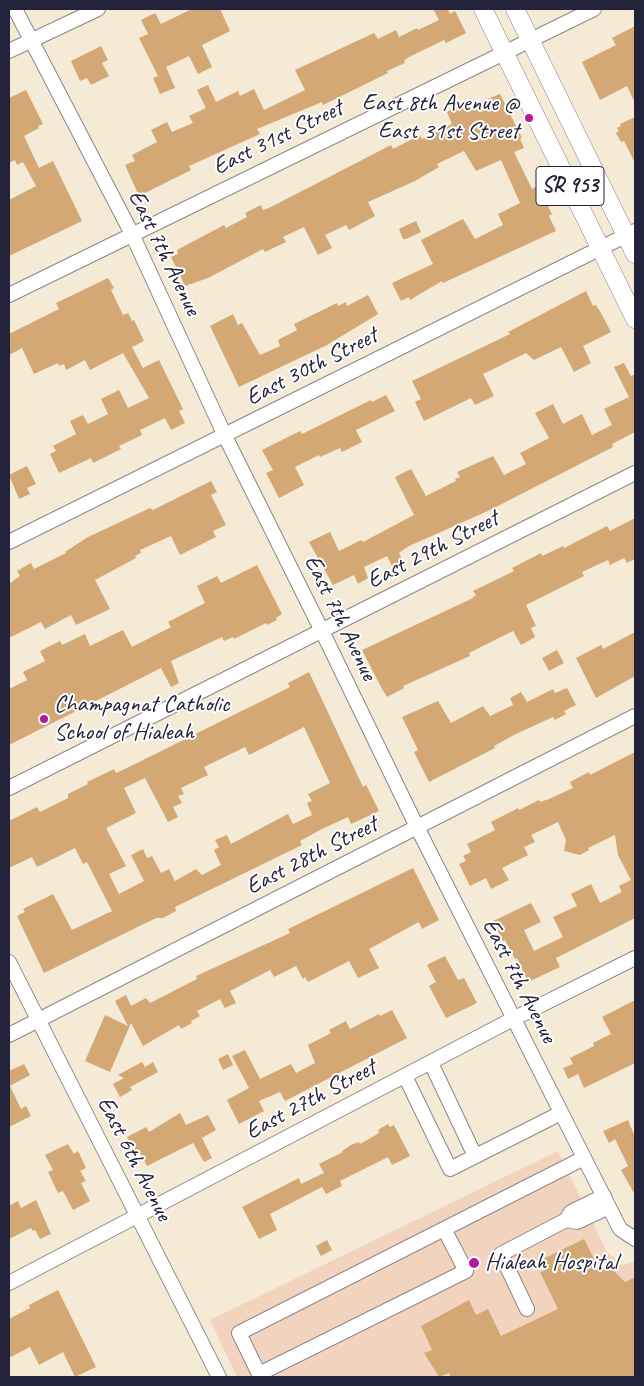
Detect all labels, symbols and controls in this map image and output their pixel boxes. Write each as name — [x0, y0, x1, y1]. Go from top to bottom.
place label: East 8th Avenue @ East 31st Street — [362, 90, 519, 146]
street label: East 31st Street — [208, 94, 348, 182]
marker: East 8th Avenue @ East 31st Street — [523, 112, 535, 124]
road number: SR 953 — [536, 167, 604, 206]
street label: East 7th Avenue — [121, 186, 207, 320]
street label: East 30th Street — [241, 322, 383, 412]
street label: East 29th Street — [362, 505, 504, 595]
street label: East 7th Avenue — [297, 551, 383, 685]
place label: Champagnat Catholic School of Hialeah — [54, 691, 229, 747]
marker: Champagnat Catholic School of Hialeah — [38, 713, 50, 725]
street label: East 28th Street — [241, 811, 383, 901]
street label: East 7th Avenue — [475, 914, 563, 1048]
street label: East 27th Street — [241, 1054, 381, 1146]
street label: East 6th Avenue — [90, 1092, 178, 1226]
place label: Hialeah Hospital — [485, 1249, 617, 1277]
marker: Hialeah Hospital — [467, 1256, 481, 1270]

